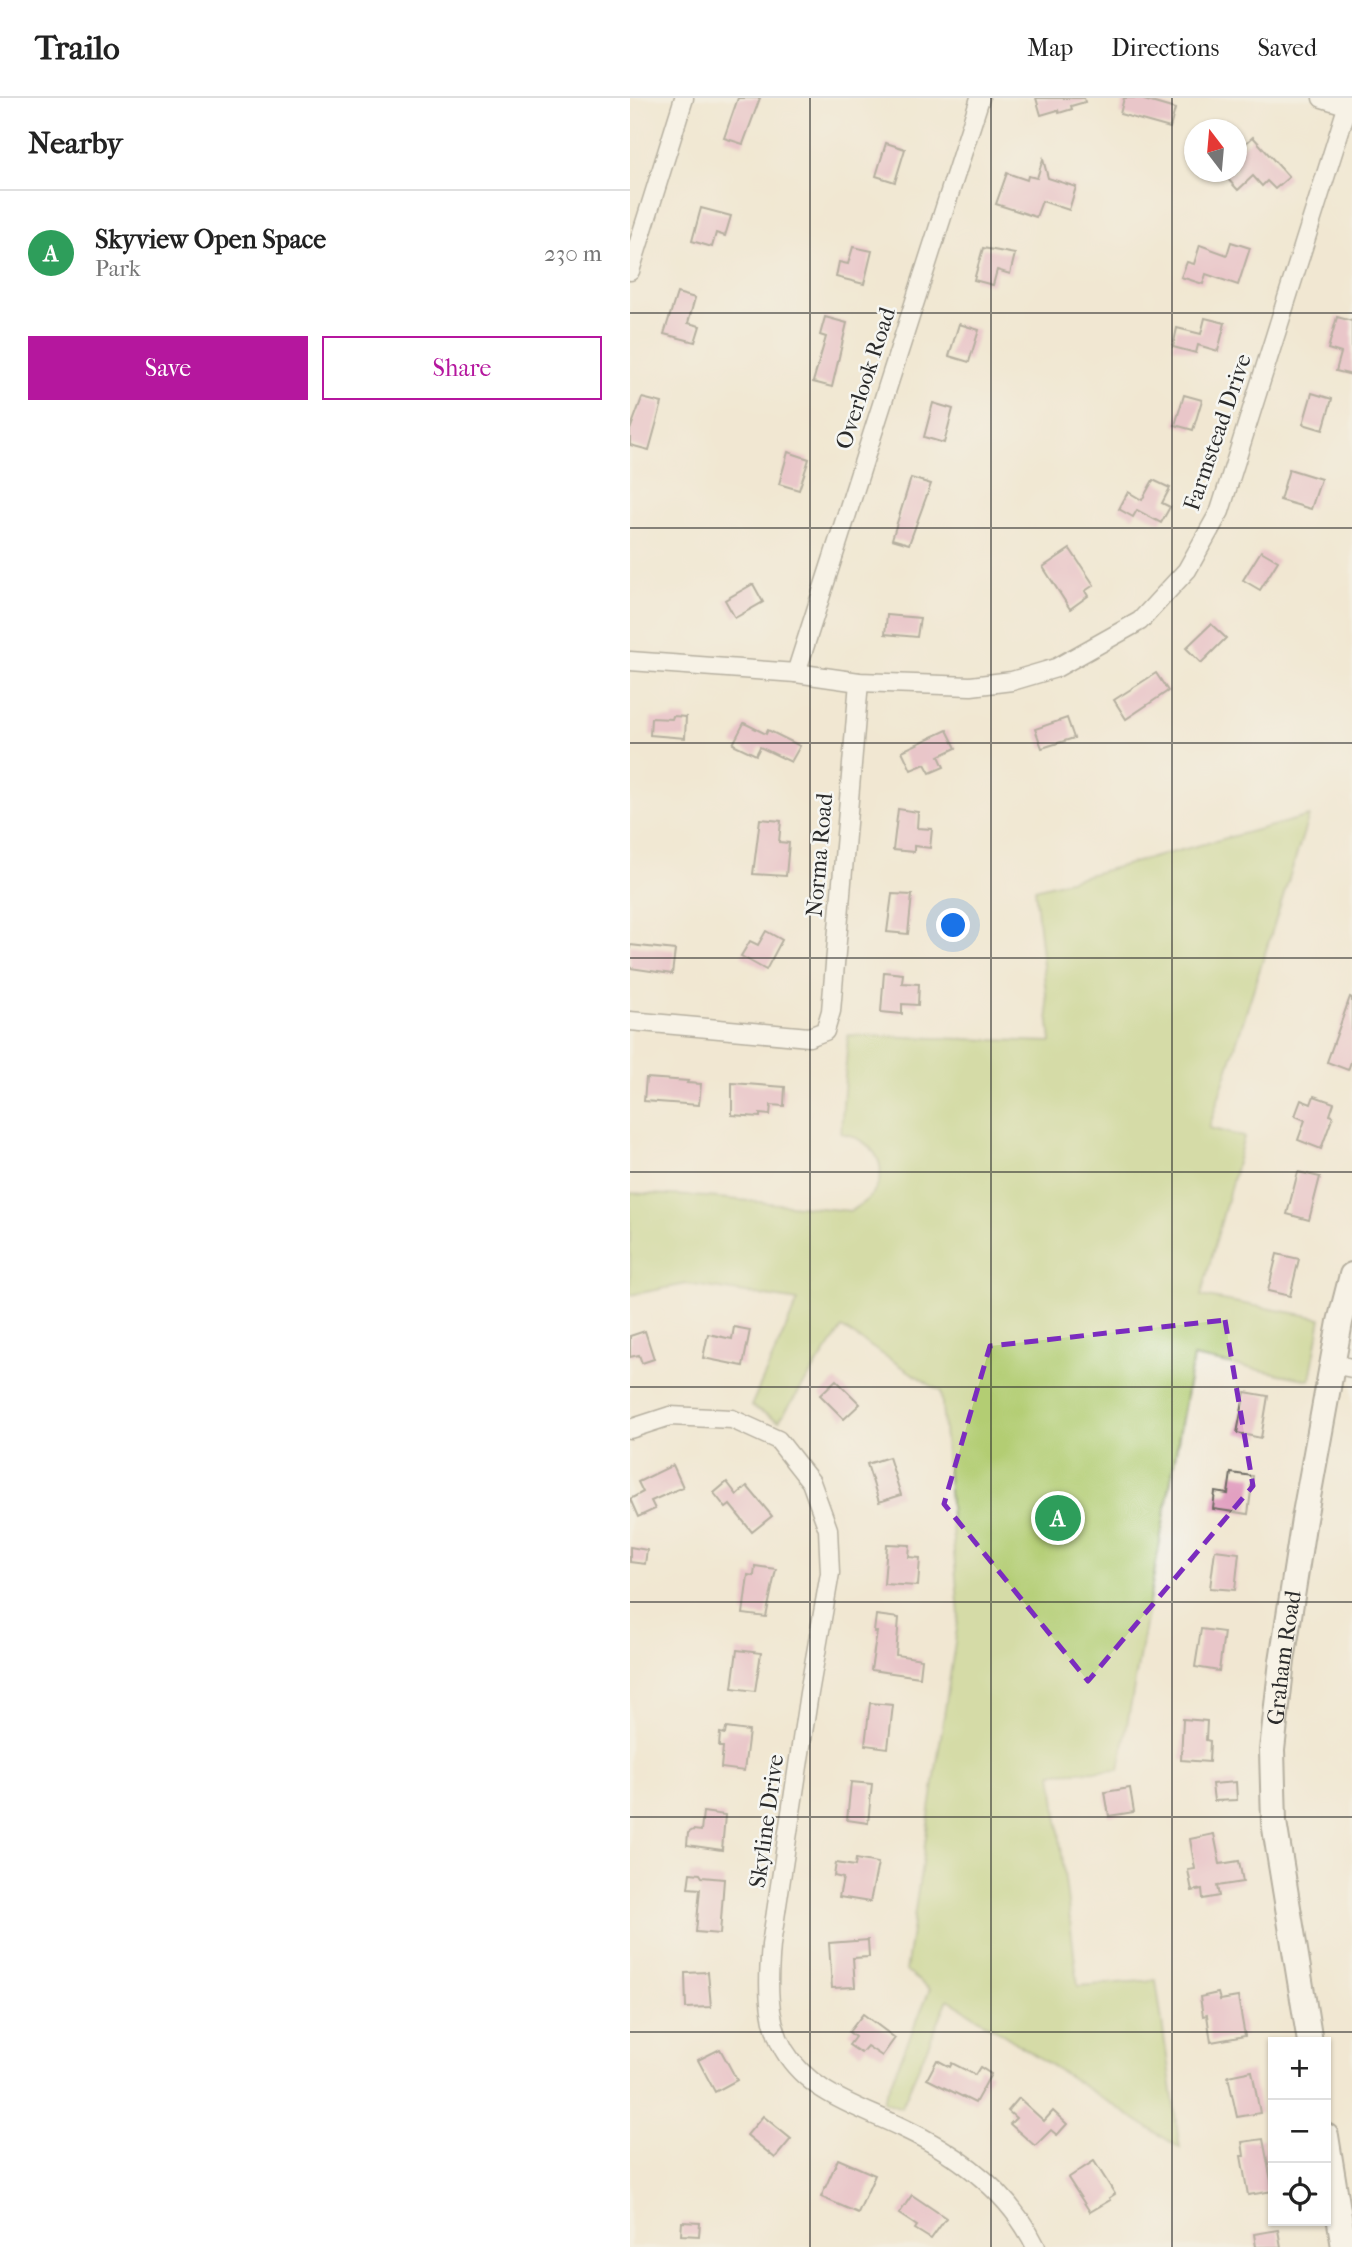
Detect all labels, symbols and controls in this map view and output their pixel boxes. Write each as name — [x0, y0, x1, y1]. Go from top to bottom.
text: Trailo — [35, 29, 120, 68]
text: Map — [1027, 34, 1073, 62]
text: Directions — [1111, 34, 1219, 62]
text: Saved — [1257, 34, 1317, 62]
north arrow — [1184, 119, 1247, 182]
text: Nearby — [28, 126, 123, 161]
text: Skyview Open Space — [95, 224, 326, 255]
text: A — [44, 240, 58, 267]
text: 230 m — [544, 240, 602, 267]
text: Park — [95, 255, 141, 282]
street label: Overlook Road — [830, 303, 901, 453]
button: Save — [28, 336, 308, 400]
button: Share — [322, 336, 602, 400]
street label: Farmstead Drive — [1178, 350, 1257, 514]
street label: Norma Road — [801, 792, 838, 918]
your location — [936, 908, 970, 942]
pin: A — [1035, 1492, 1081, 1544]
street label: Graham Road — [1262, 1588, 1307, 1726]
street label: Skyline Drive — [744, 1752, 789, 1890]
map controls — [1268, 2037, 1331, 2226]
button: + — [1268, 2037, 1331, 2100]
button: − — [1268, 2100, 1331, 2163]
button: locate — [1268, 2163, 1331, 2226]

